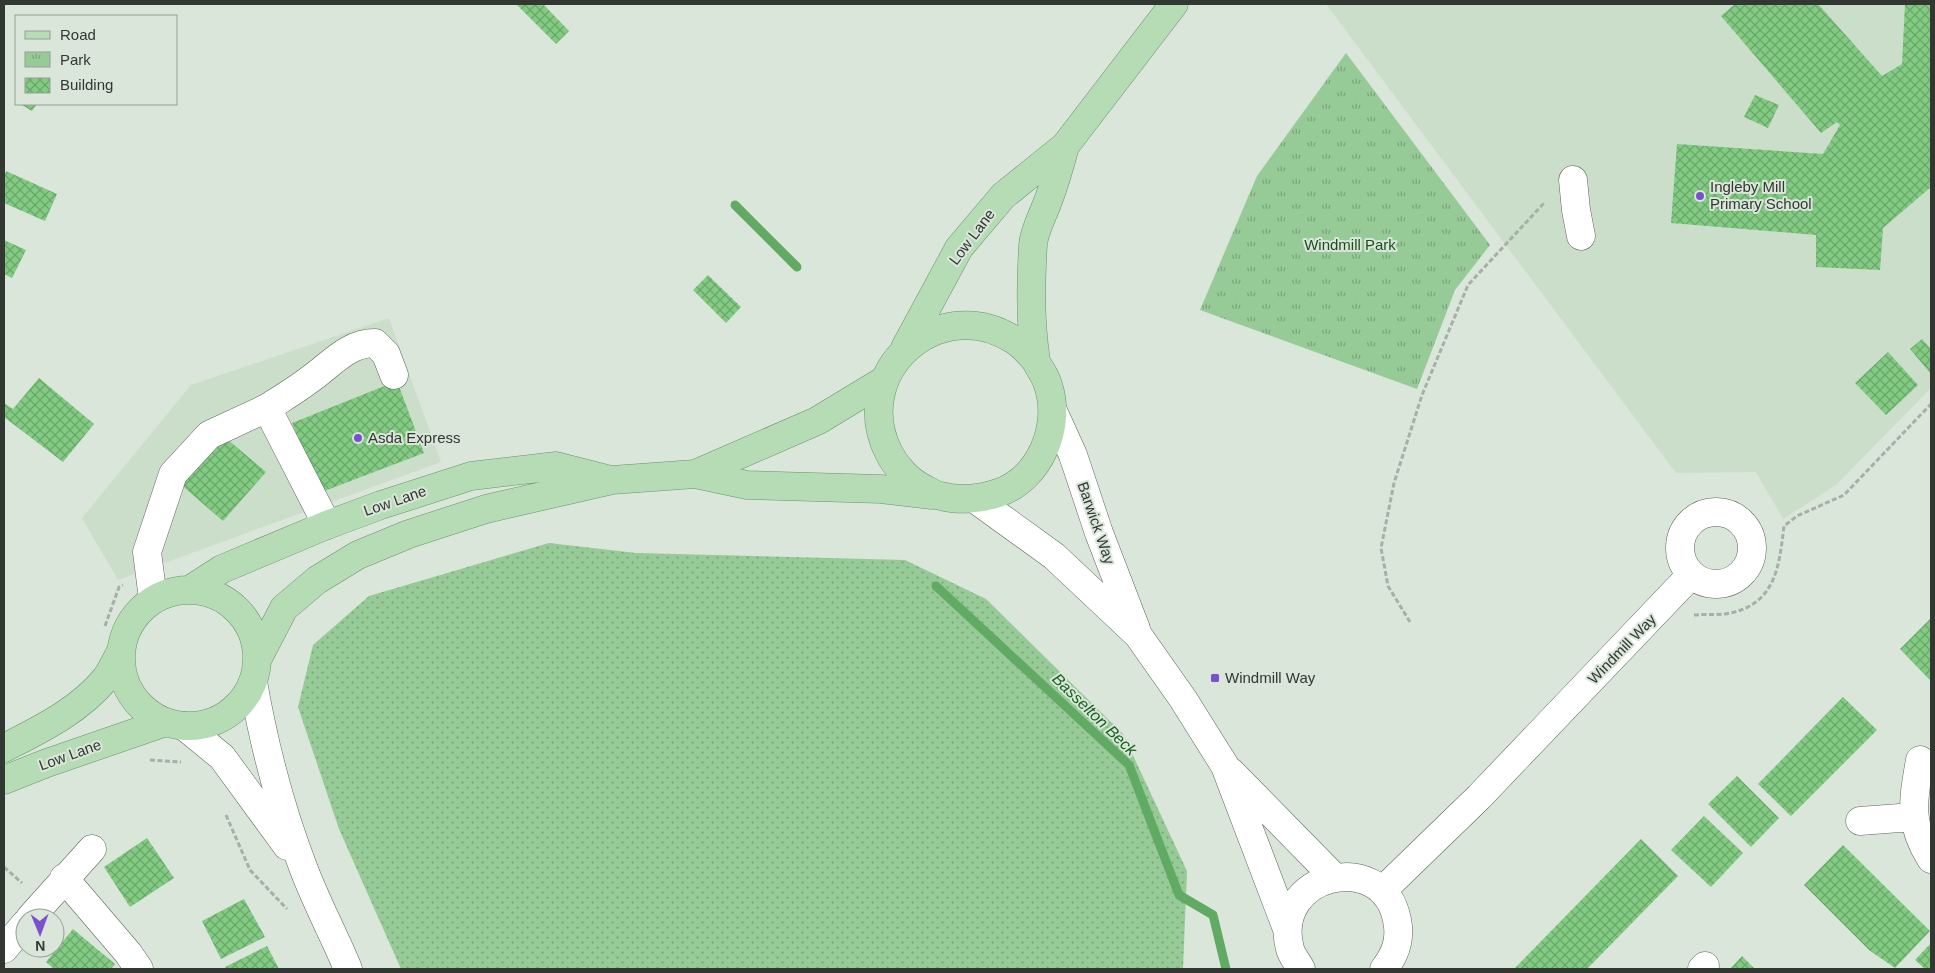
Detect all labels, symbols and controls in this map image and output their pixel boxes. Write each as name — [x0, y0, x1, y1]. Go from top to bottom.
legend — [15, 15, 178, 105]
text: Road — [60, 26, 96, 43]
text: Park — [60, 51, 91, 68]
text: Building — [60, 76, 113, 93]
place label: Ingleby Mill Primary School — [1710, 178, 1812, 212]
marker: Ingleby Mill Primary School — [1694, 190, 1706, 202]
street label: Low Lane — [945, 206, 998, 268]
park label: Windmill Park — [1304, 236, 1396, 253]
place label: Asda Express — [368, 429, 461, 446]
marker: Asda Express — [352, 432, 364, 444]
street label: Barwick Way — [1074, 479, 1119, 567]
street label: Low Lane — [361, 482, 428, 519]
street label: Windmill Way — [1584, 610, 1659, 687]
place label: Windmill Way — [1225, 669, 1316, 686]
water label: Basselton Beck — [1049, 670, 1141, 759]
marker: Windmill Way — [1209, 672, 1221, 684]
street label: Low Lane — [36, 735, 103, 774]
north arrow — [15, 908, 65, 958]
text: N — [35, 938, 45, 954]

